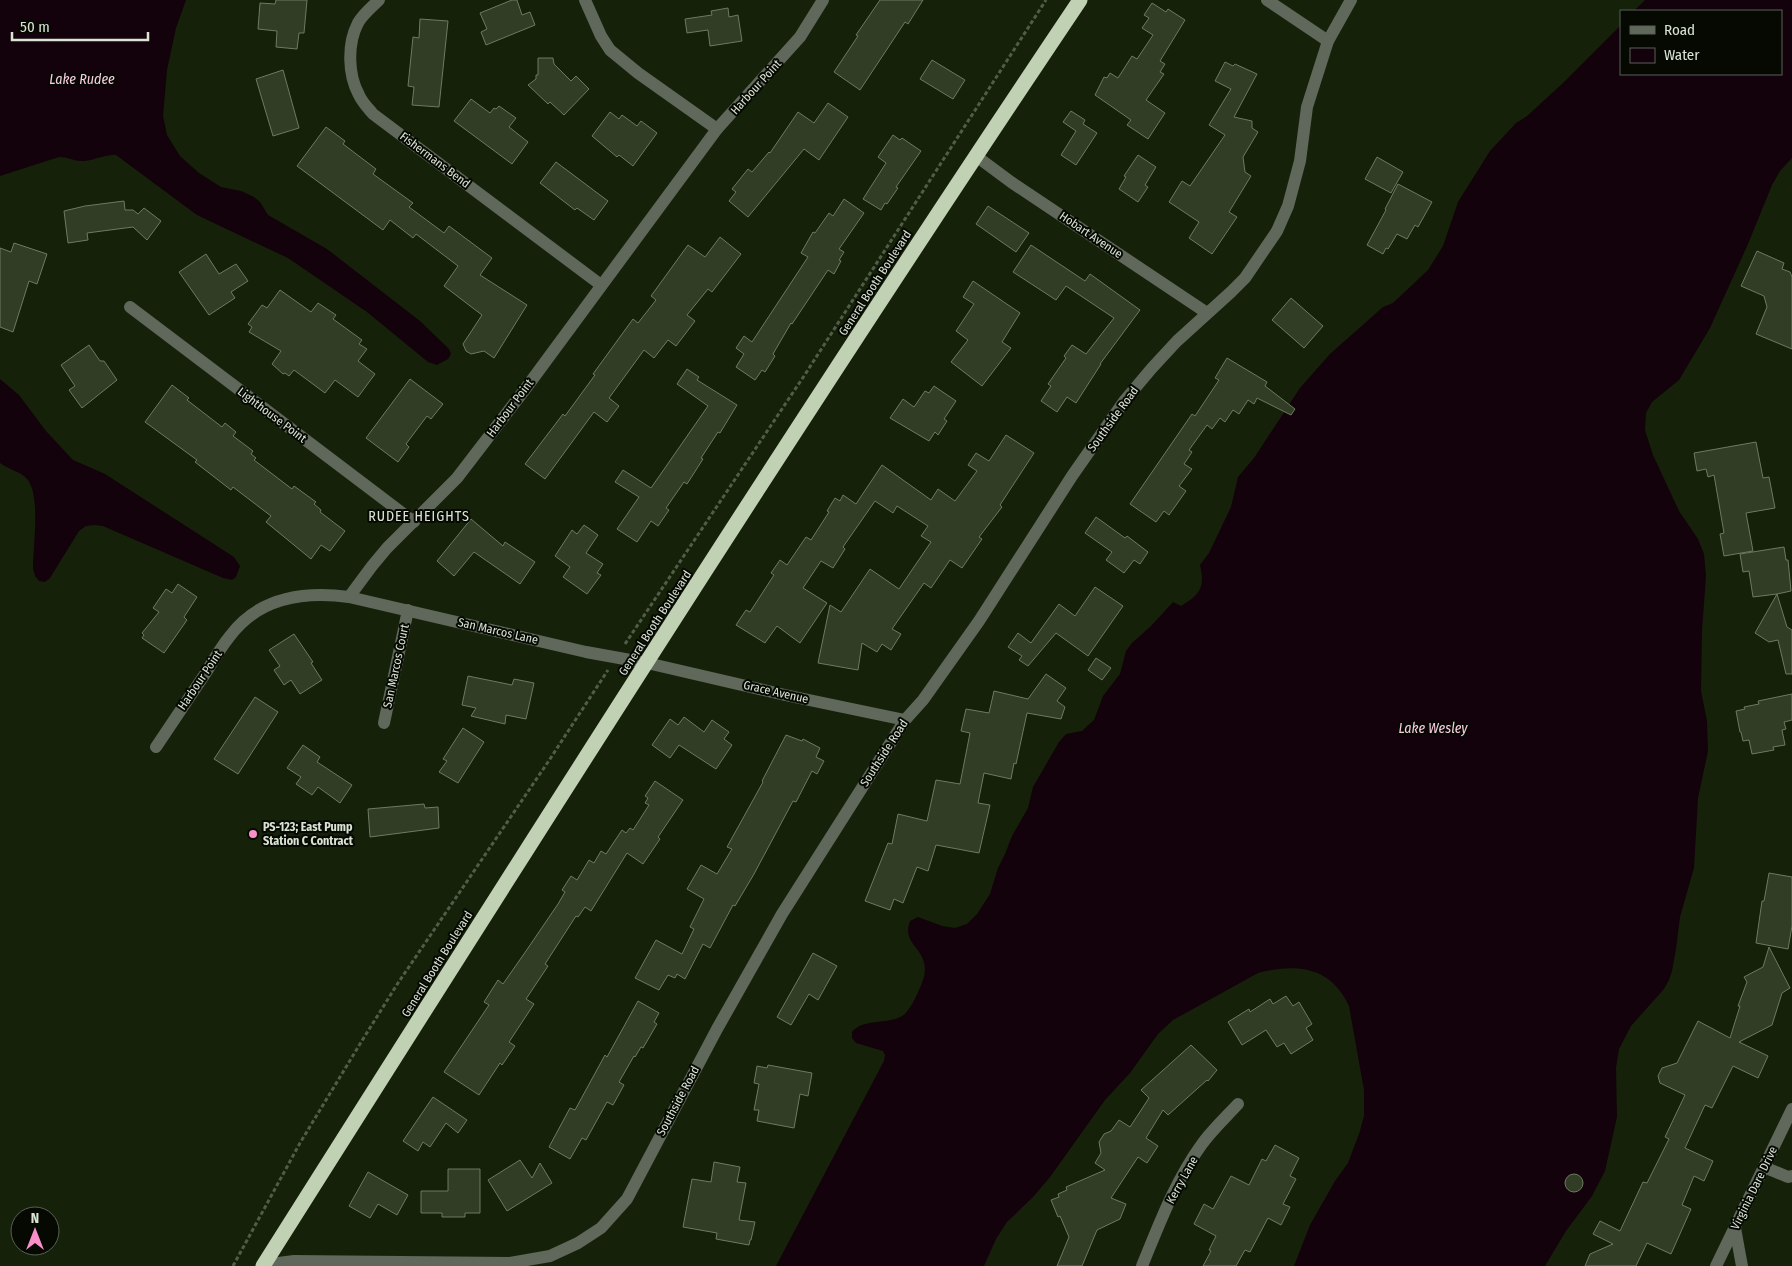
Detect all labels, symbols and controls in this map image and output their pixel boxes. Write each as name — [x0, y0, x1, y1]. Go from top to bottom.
scale bar — [12, 10, 149, 42]
legend — [1620, 10, 1782, 75]
text: 50 m — [20, 18, 50, 36]
text: Road — [1664, 21, 1695, 39]
text: Water — [1664, 46, 1700, 64]
street label: Harbour Point — [728, 57, 784, 117]
water label: Lake Rudee — [49, 71, 115, 88]
street label: Fishermans Bend — [397, 129, 473, 191]
street label: Hobart Avenue — [1057, 209, 1125, 261]
street label: General Booth Boulevard — [836, 228, 914, 338]
street label: Harbour Point — [484, 376, 536, 440]
street label: Southside Road — [1085, 384, 1141, 454]
street label: Lighthouse Point — [235, 385, 309, 445]
district label: RUDEE HEIGHTS — [368, 508, 470, 525]
street label: General Booth Boulevard — [616, 568, 694, 678]
street label: San Marcos Lane — [457, 615, 539, 647]
street label: San Marcos Court — [380, 623, 412, 709]
street label: Harbour Point — [175, 647, 225, 712]
street label: Grace Avenue — [742, 678, 810, 706]
street label: Southside Road — [857, 717, 911, 789]
water label: Lake Wesley — [1398, 720, 1468, 737]
place label: PS-123; East Pump Station C Contract — [263, 820, 354, 848]
marker: PS-123; East Pump Station C Contract — [247, 828, 259, 840]
street label: General Booth Boulevard — [399, 908, 475, 1020]
street label: Southside Road — [654, 1064, 702, 1138]
street label: Virginia Dare Drive — [1728, 1144, 1780, 1232]
street label: Kerry Lane — [1163, 1154, 1201, 1206]
north arrow — [10, 1206, 60, 1256]
text: N — [31, 1210, 39, 1227]

